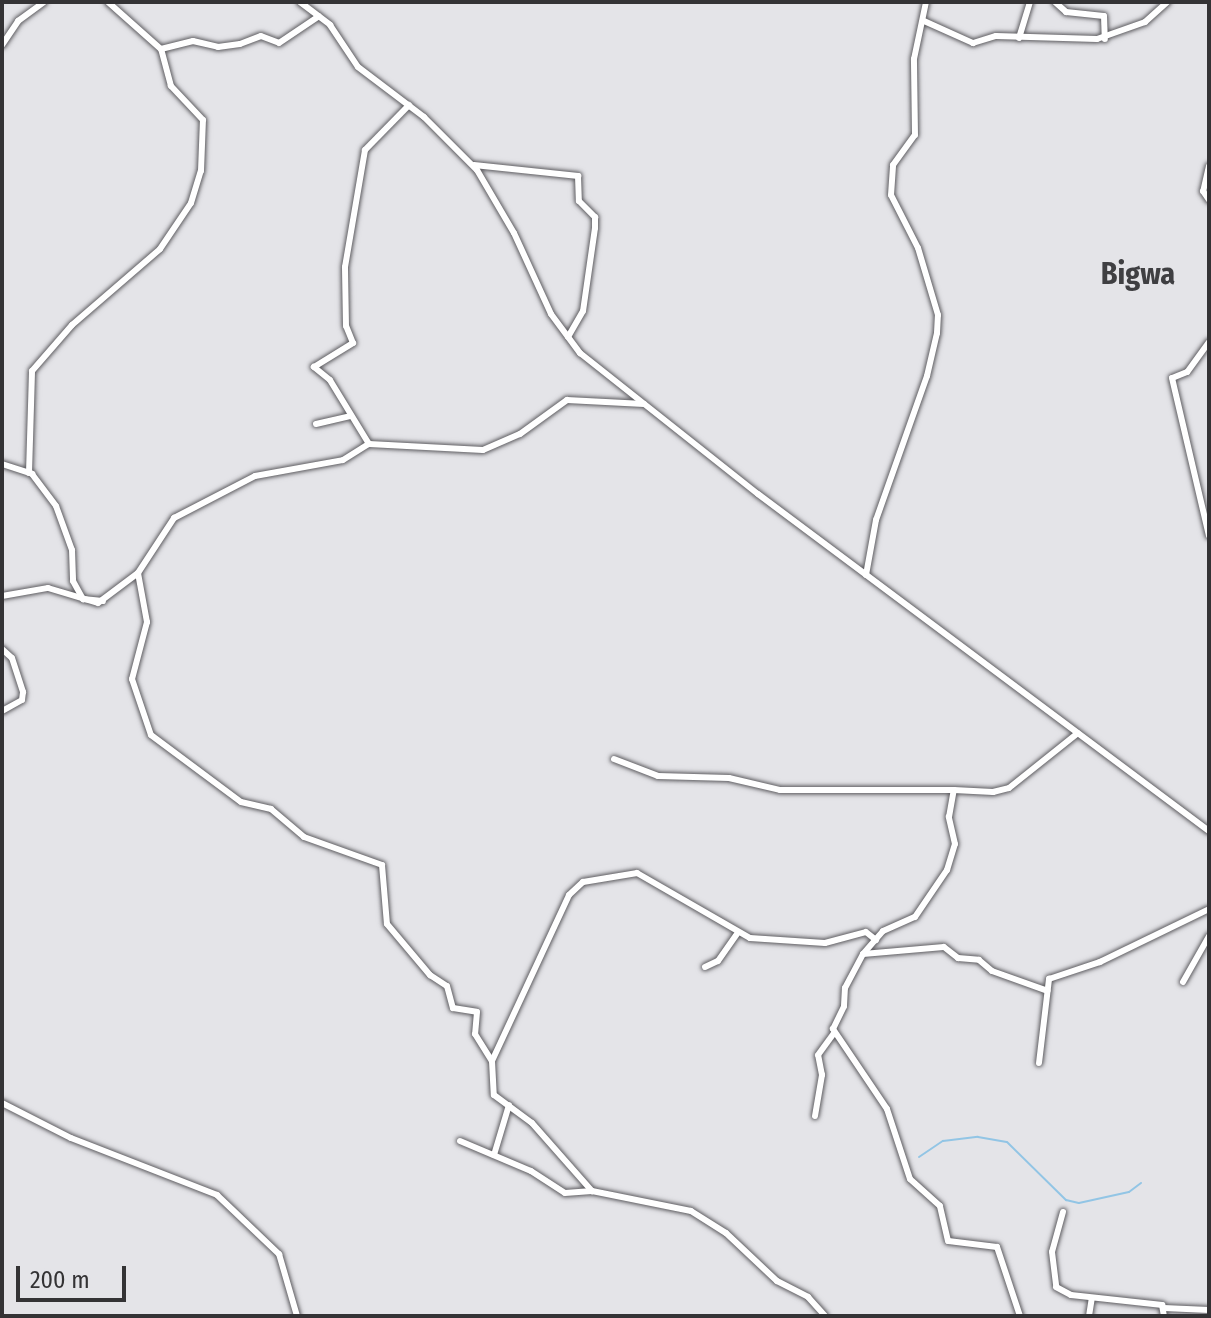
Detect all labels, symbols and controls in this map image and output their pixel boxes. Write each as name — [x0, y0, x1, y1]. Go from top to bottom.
district label: Bigwa — [1101, 256, 1175, 292]
scale bar — [20, 1250, 130, 1300]
text: 200 m — [30, 1266, 90, 1294]

